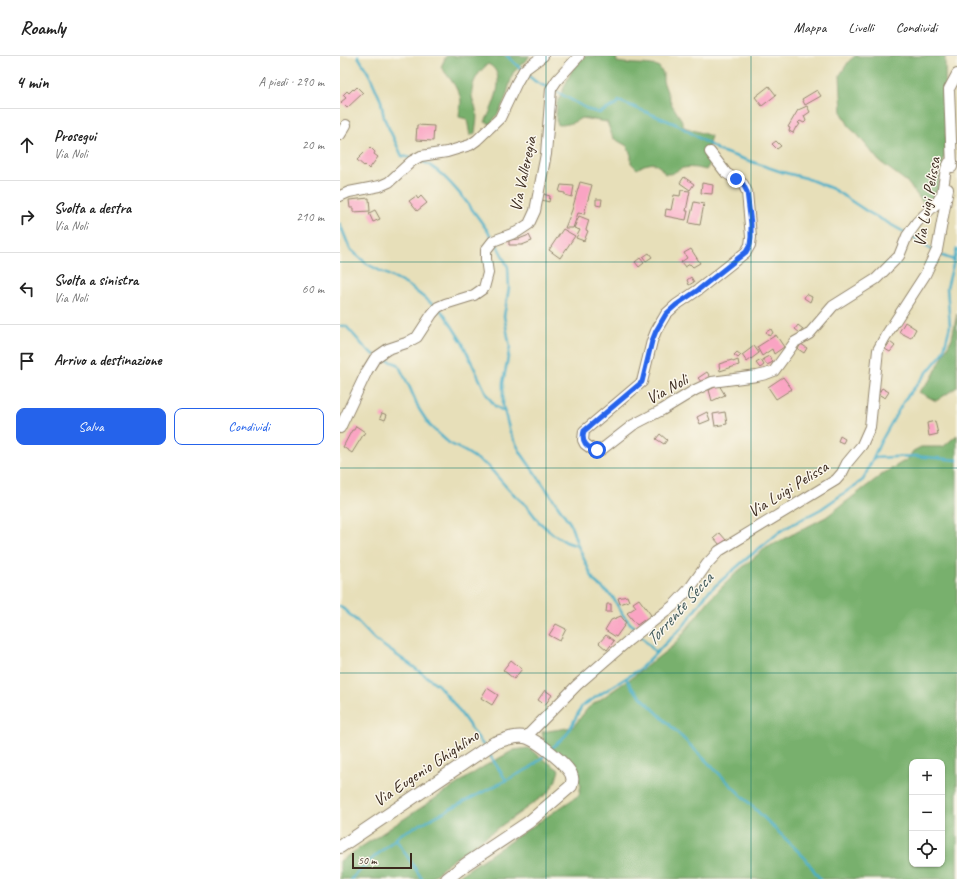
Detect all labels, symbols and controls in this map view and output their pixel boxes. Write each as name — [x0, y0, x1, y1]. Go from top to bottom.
text: Roamly — [20, 16, 66, 40]
text: Mappa — [794, 19, 826, 36]
text: Livelli — [848, 19, 874, 36]
text: Condividi — [896, 19, 937, 36]
text: 4 min — [16, 72, 49, 93]
text: A piedi · 290 m — [259, 74, 324, 90]
text: Prosegui — [54, 127, 96, 146]
street label: Via Valleregia — [505, 133, 542, 214]
icon: ahead — [16, 134, 38, 156]
text: 20 m — [302, 137, 324, 153]
text: Via Noli — [54, 146, 88, 162]
street label: Via Luigi Pelissa — [909, 154, 945, 248]
route end — [727, 170, 745, 188]
text: Svolta a destra — [54, 199, 131, 218]
icon: right — [16, 206, 38, 228]
text: 210 m — [296, 209, 324, 225]
text: Via Noli — [54, 218, 88, 234]
text: Svolta a sinistra — [54, 271, 138, 290]
icon: left — [16, 278, 38, 300]
text: 60 m — [302, 281, 324, 297]
text: Via Noli — [54, 290, 88, 306]
icon: arrive — [16, 350, 38, 372]
text: Arrivo a destinazione — [54, 351, 162, 370]
street label: Via Noli — [643, 368, 693, 409]
button: Salva — [16, 408, 166, 445]
button: Condividi — [174, 408, 324, 445]
route start — [588, 441, 606, 459]
street label: Via Luigi Pelissa — [744, 455, 833, 522]
water label: Torrente Secca — [641, 567, 719, 650]
street label: Via Eugenio Ghighlino — [369, 724, 484, 811]
map controls — [909, 759, 945, 867]
button: + — [909, 759, 945, 795]
button: − — [909, 795, 945, 831]
button: locate — [909, 831, 945, 867]
scale bar — [352, 851, 412, 870]
text: 50 m — [358, 853, 377, 867]

